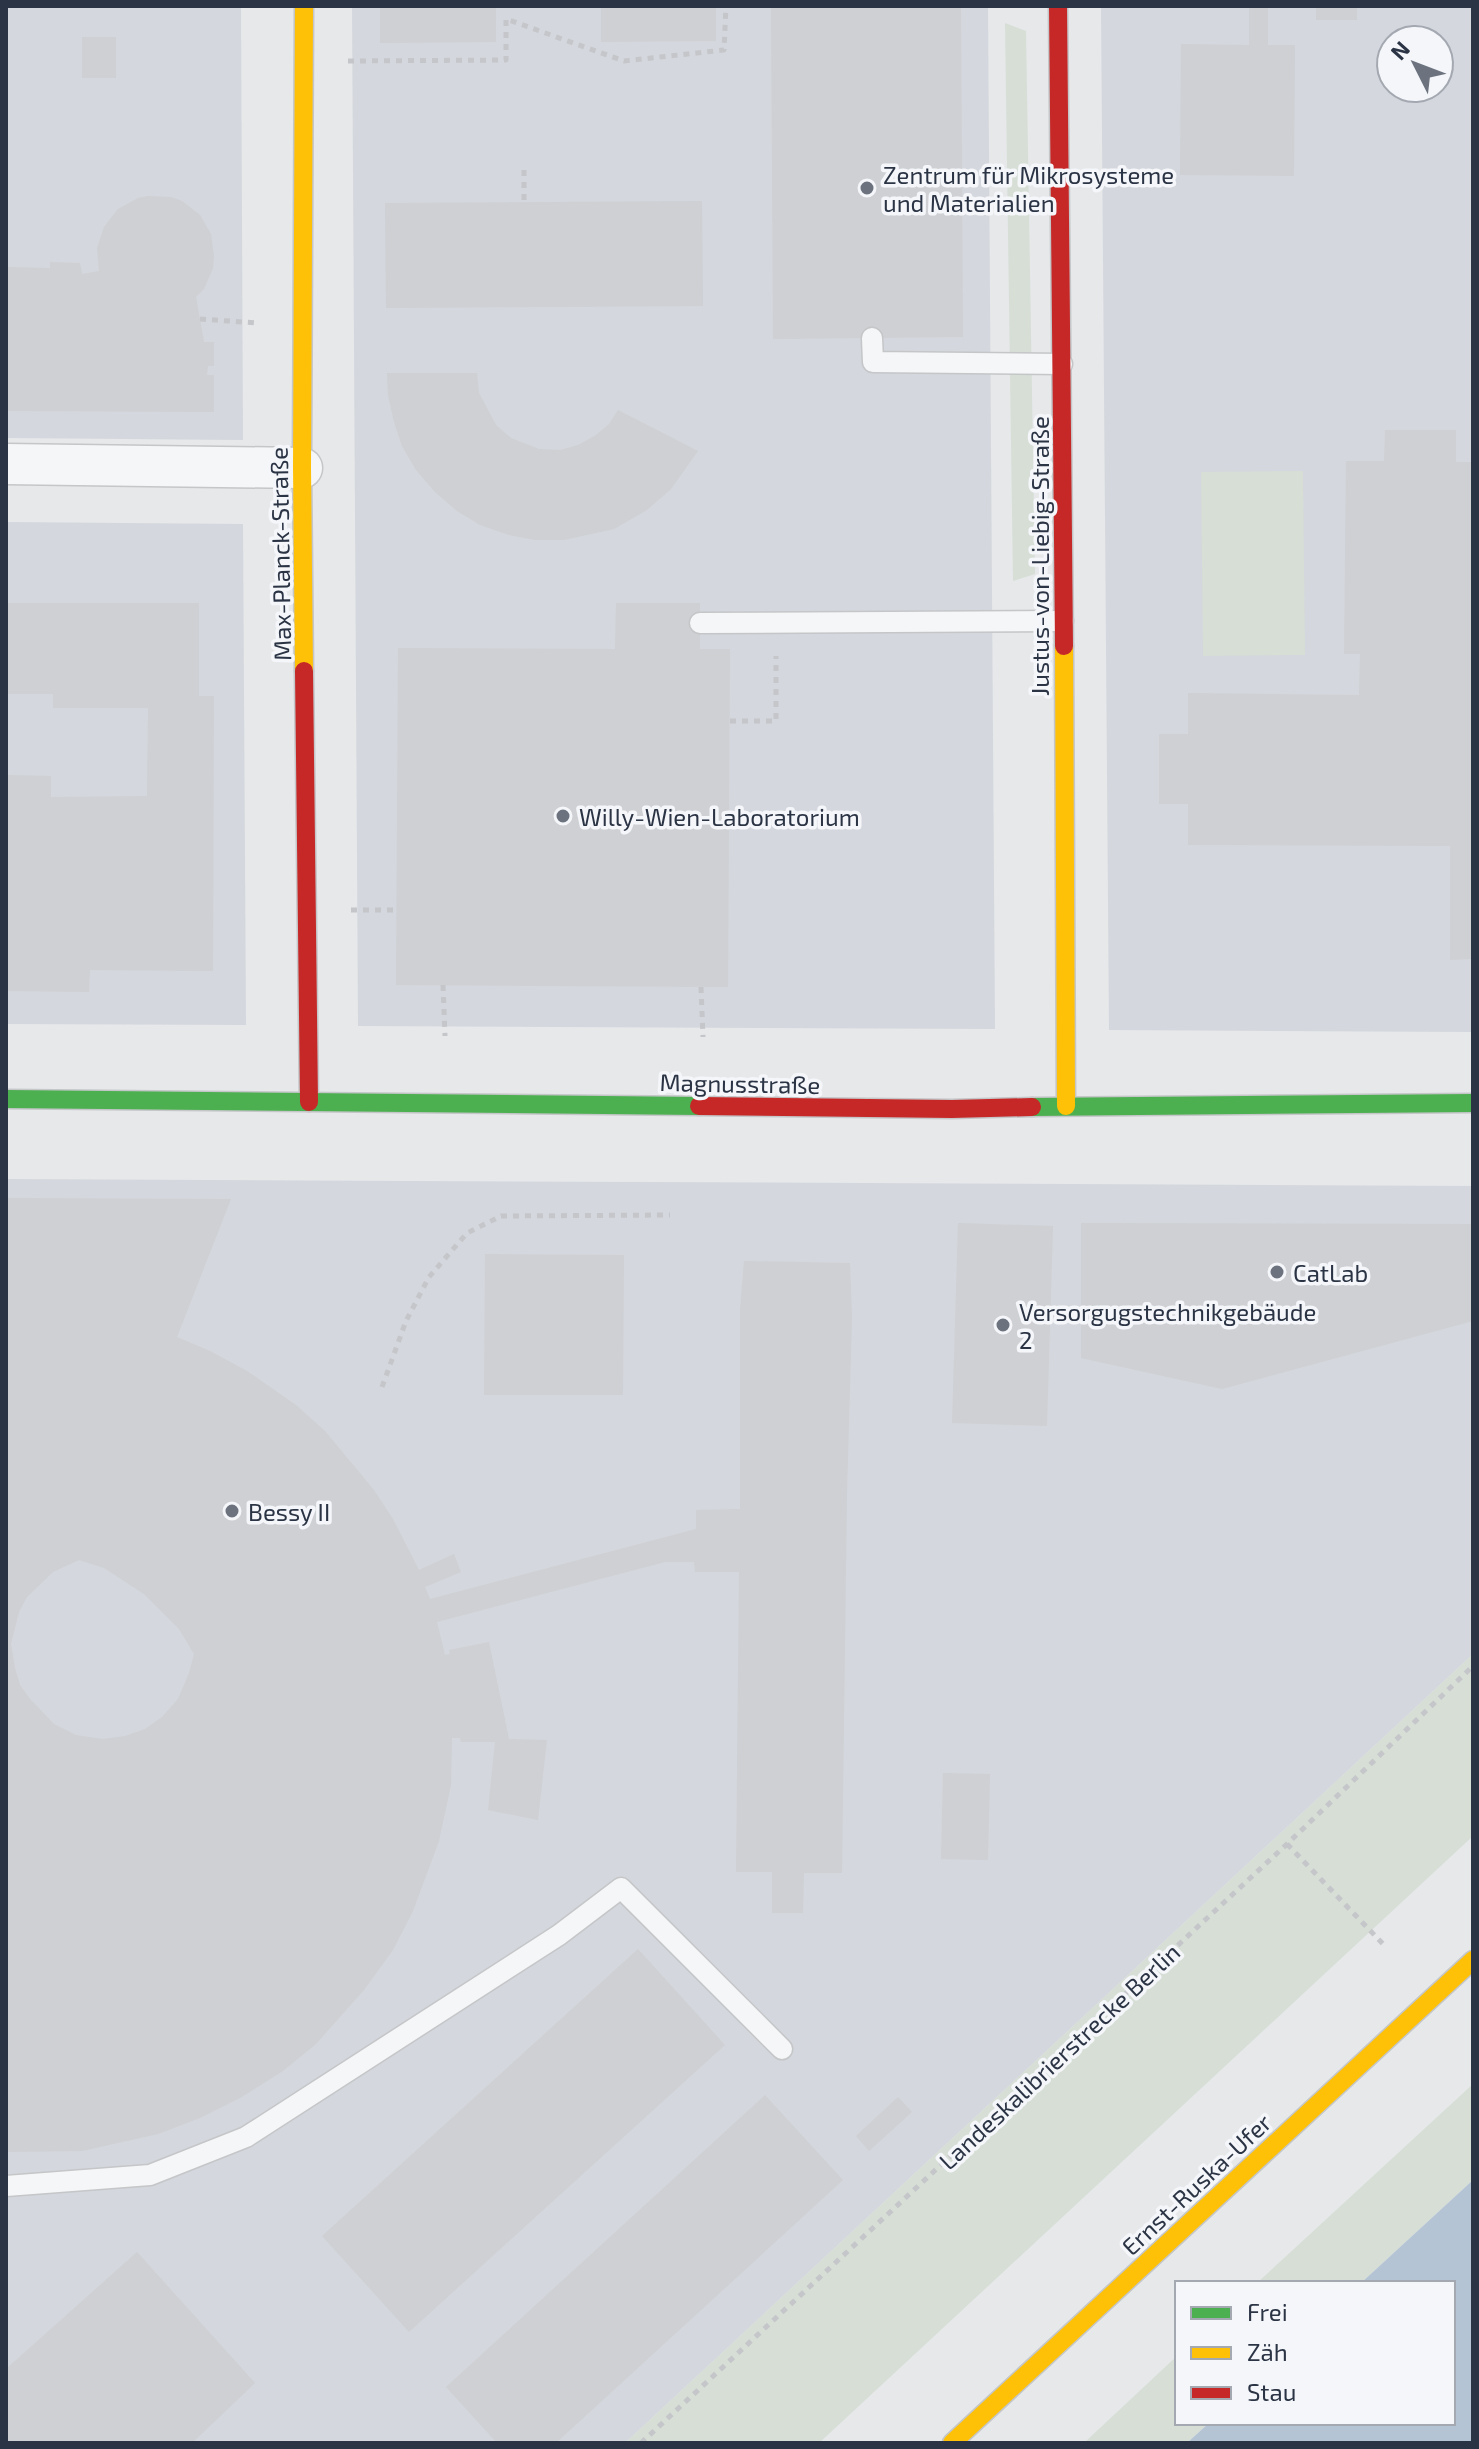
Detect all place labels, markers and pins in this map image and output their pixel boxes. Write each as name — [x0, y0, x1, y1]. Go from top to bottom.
place label: Zentrum für Mikrosysteme und Materialien — [883, 160, 1174, 217]
marker: Zentrum für Mikrosysteme und Materialien — [858, 179, 876, 197]
place label: Willy-Wien-Laboratorium — [579, 802, 860, 831]
marker: Willy-Wien-Laboratorium — [554, 807, 572, 825]
place label: CatLab — [1293, 1258, 1368, 1287]
marker: CatLab — [1268, 1263, 1286, 1281]
place label: Versorgugstechnikgebäude 2 — [1019, 1297, 1316, 1354]
marker: Versorgugstechnikgebäude 2 — [994, 1316, 1012, 1334]
place label: Bessy II — [248, 1497, 330, 1526]
marker: Bessy II — [223, 1502, 241, 1520]

